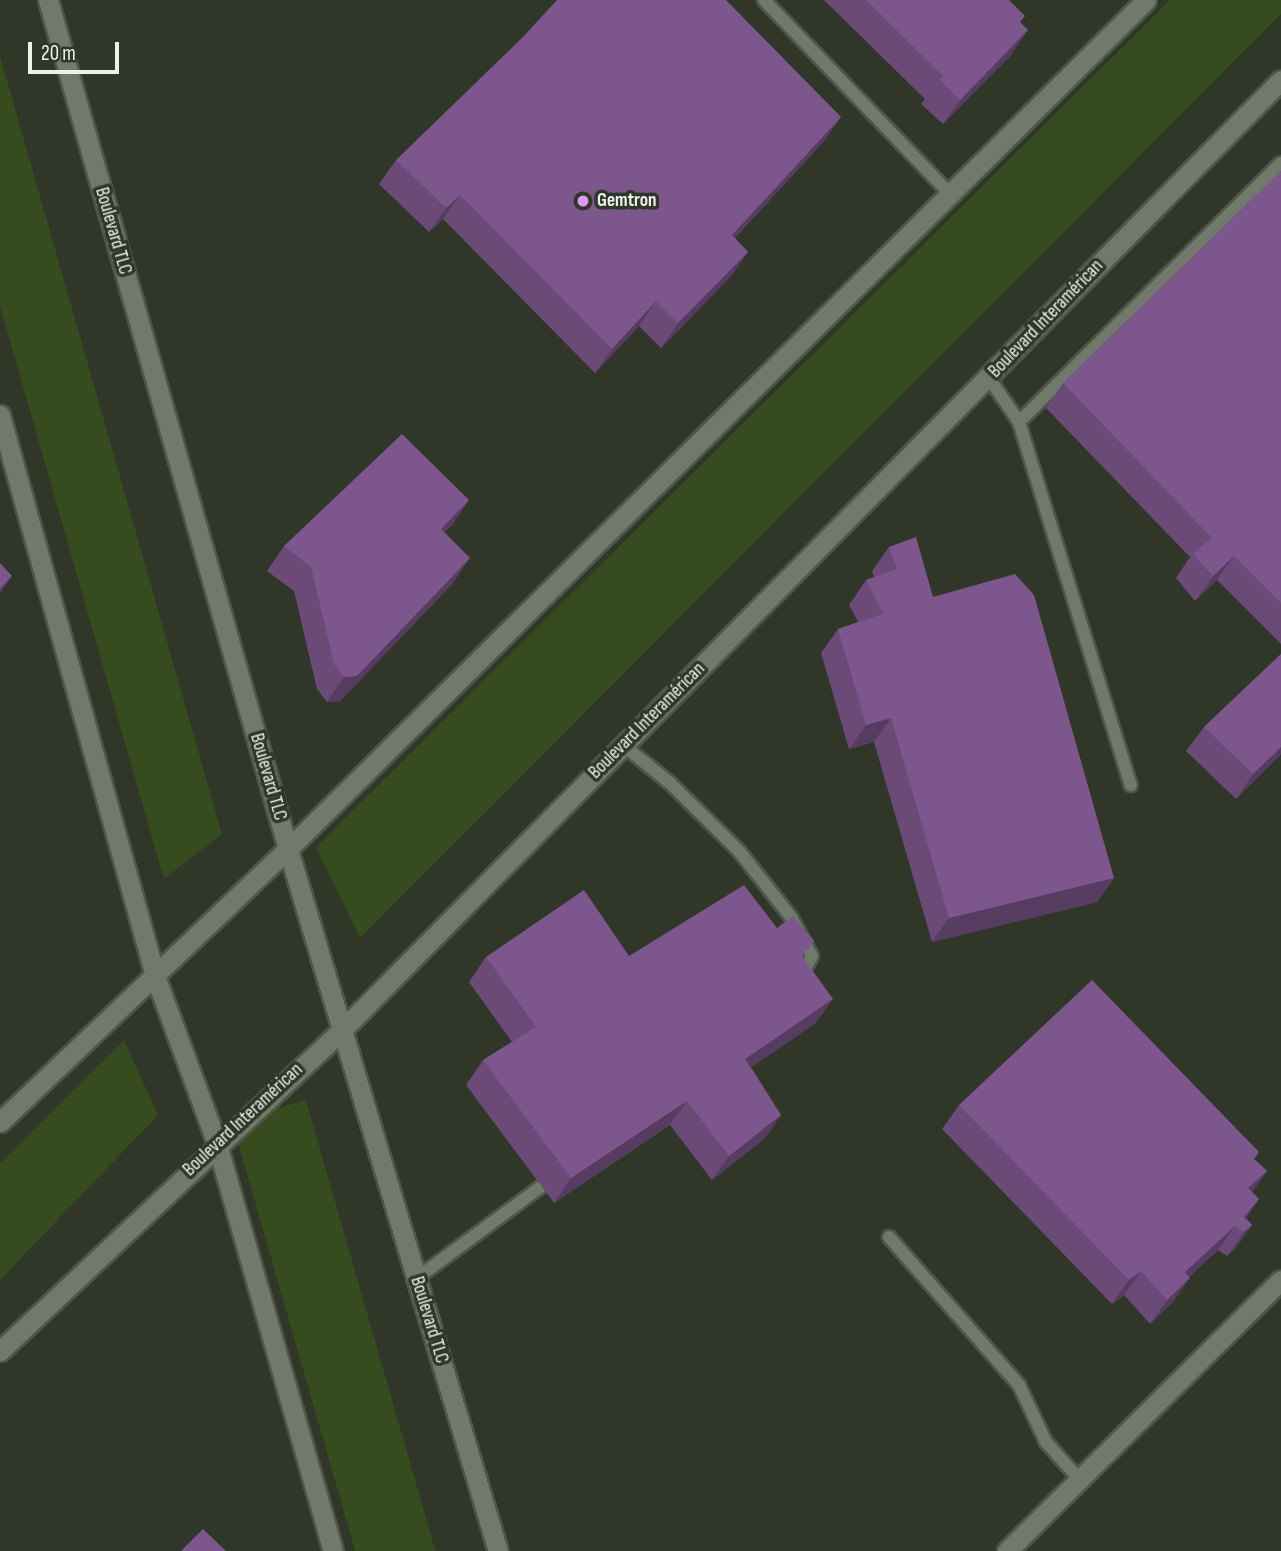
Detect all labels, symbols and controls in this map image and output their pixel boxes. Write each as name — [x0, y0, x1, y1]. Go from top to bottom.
scale bar — [32, 28, 122, 72]
text: 20 m — [41, 41, 76, 66]
street label: Boulevard TLC — [90, 185, 136, 277]
place label: Gemtron — [597, 190, 656, 212]
marker: Gemtron — [575, 193, 591, 209]
street label: Boulevard Interamérican — [984, 255, 1108, 383]
street label: Boulevard Interamérican — [584, 658, 710, 784]
street label: Boulevard TLC — [245, 731, 291, 823]
street label: Boulevard Interamérican — [178, 1059, 308, 1181]
street label: Boulevard TLC — [405, 1274, 453, 1366]

